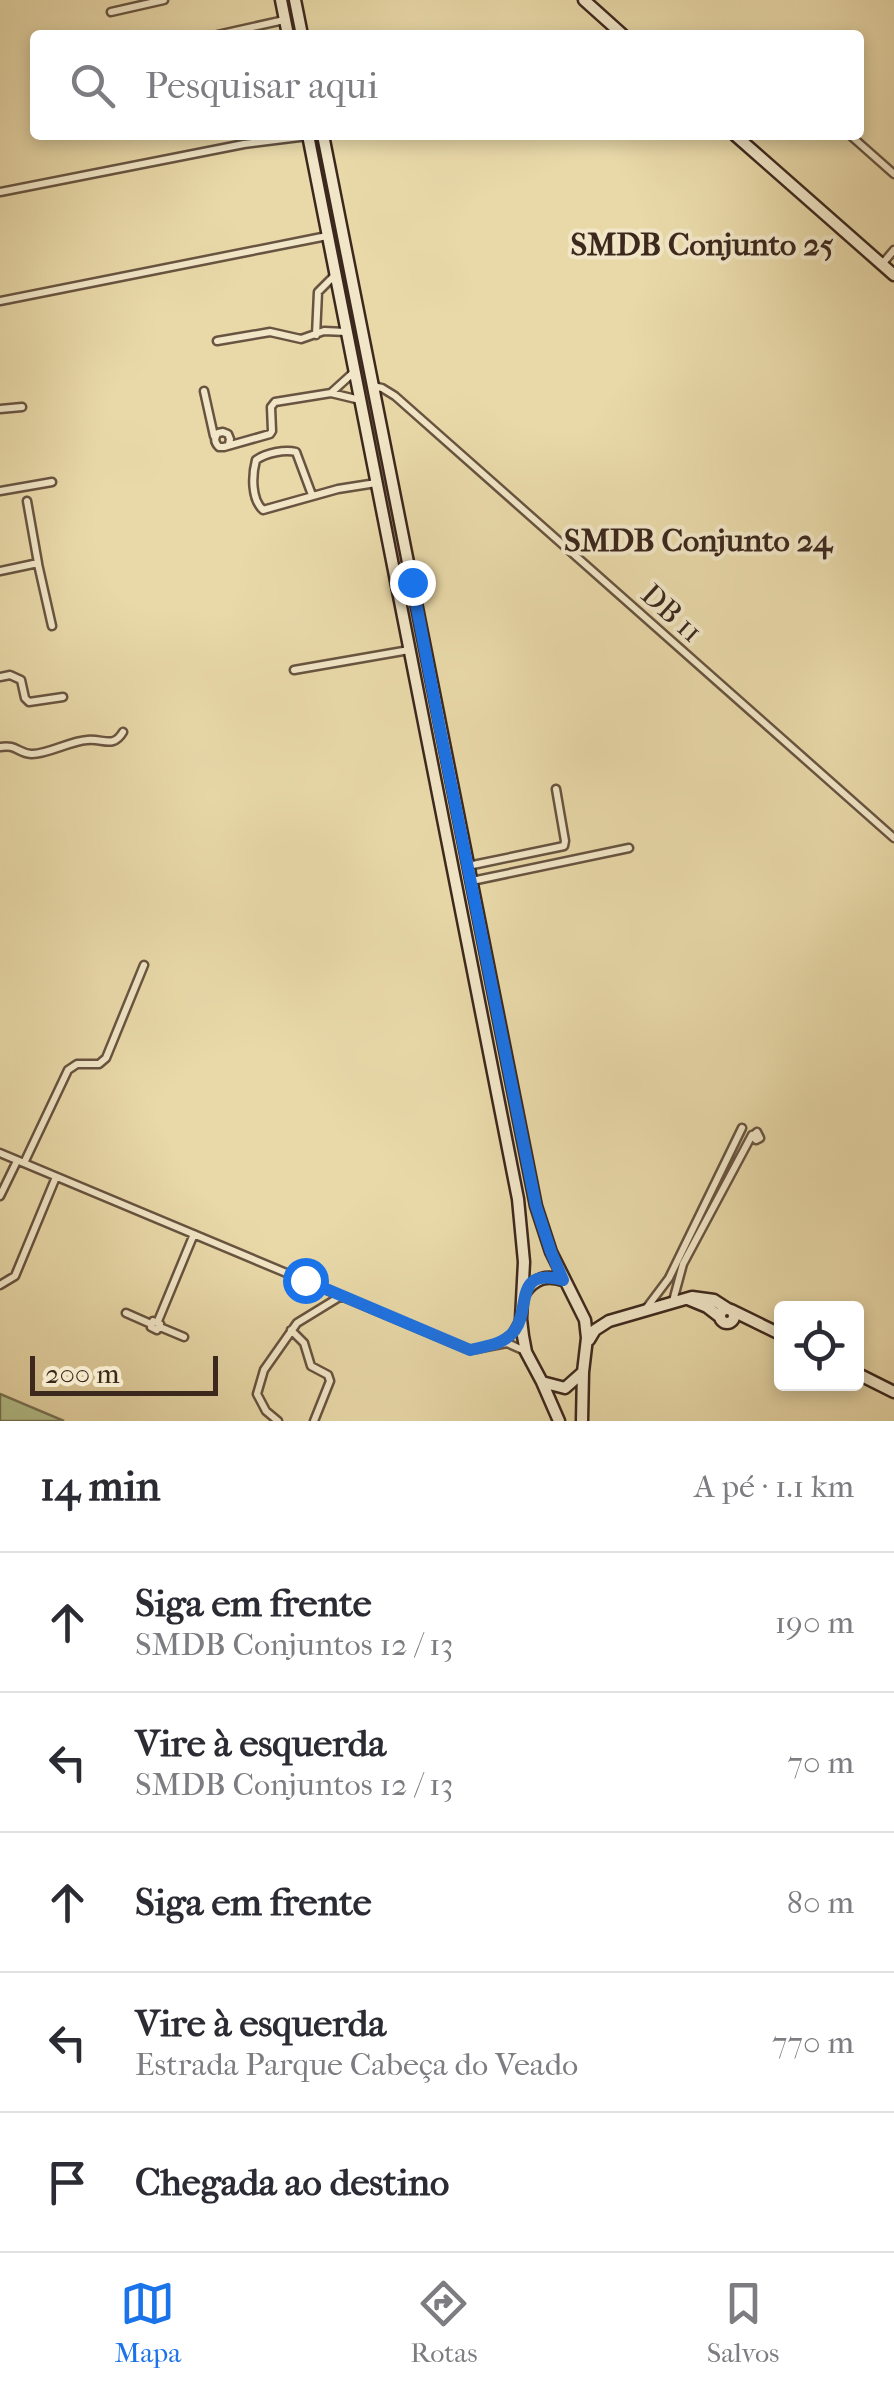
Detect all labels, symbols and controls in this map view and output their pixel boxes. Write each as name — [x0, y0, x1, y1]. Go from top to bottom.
search box — [30, 30, 864, 140]
icon: search — [65, 58, 120, 113]
text: Pesquisar aqui — [145, 63, 378, 108]
district label: SMDB Conjunto 25 — [571, 226, 834, 263]
district label: SMDB Conjunto 24 — [564, 522, 834, 560]
route end — [390, 560, 436, 606]
street label: DB 11 — [634, 577, 709, 650]
route start — [283, 1258, 329, 1304]
map controls — [774, 1301, 864, 1391]
button: locate — [774, 1301, 864, 1391]
scale bar — [30, 1351, 218, 1396]
text: 200 m — [45, 1357, 120, 1390]
text: 14 min — [40, 1462, 161, 1511]
text: A pé · 1.1 km — [694, 1468, 854, 1505]
text: Siga em frente — [135, 1581, 372, 1626]
icon: ahead — [40, 1595, 95, 1650]
text: 190 m — [775, 1604, 854, 1641]
text: SMDB Conjuntos 12 / 13 — [135, 1626, 453, 1663]
text: Vire à esquerda — [135, 1721, 386, 1766]
icon: left — [40, 1735, 95, 1790]
text: 70 m — [788, 1744, 854, 1781]
text: SMDB Conjuntos 12 / 13 — [135, 1766, 453, 1803]
icon: ahead — [40, 1875, 95, 1930]
text: Siga em frente — [135, 1880, 372, 1925]
text: 80 m — [787, 1884, 854, 1921]
text: Vire à esquerda — [135, 2001, 386, 2046]
icon: left — [40, 2015, 95, 2070]
text: 770 m — [772, 2024, 854, 2061]
text: Estrada Parque Cabeça do Veado — [135, 2046, 578, 2083]
icon: arrive — [40, 2155, 95, 2210]
text: Chegada ao destino — [135, 2160, 449, 2205]
tab: Mapa — [115, 2276, 181, 2369]
tab: Rotas — [410, 2276, 478, 2369]
tab: Salvos — [707, 2276, 779, 2369]

